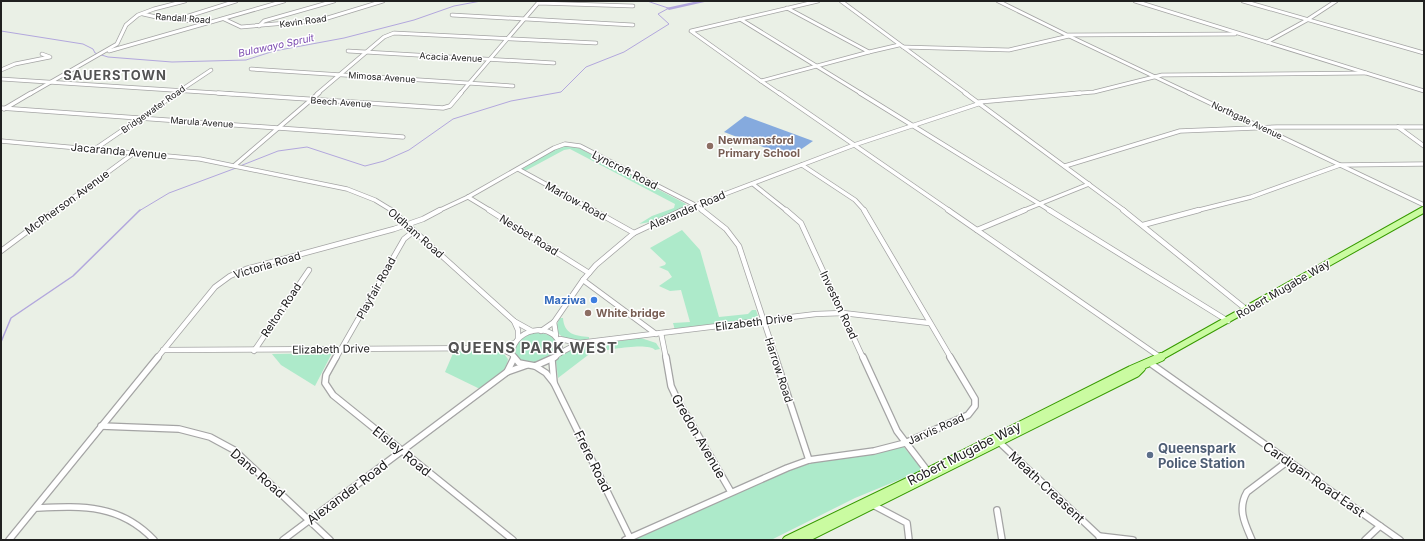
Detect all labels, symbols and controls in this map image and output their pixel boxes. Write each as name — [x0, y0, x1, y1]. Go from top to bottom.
street label: Randall Road — [155, 11, 211, 25]
street label: Kevin Road — [279, 12, 327, 30]
water label: Bulawayo Spruit — [237, 31, 316, 59]
street label: Acacia Avenue — [419, 50, 483, 64]
district label: SAUERSTOWN — [63, 67, 167, 83]
street label: Mimosa Avenue — [348, 69, 416, 85]
street label: Bridgewater Road — [119, 83, 187, 135]
street label: Beech Avenue — [310, 94, 372, 110]
street label: Northgate Avenue — [1210, 99, 1284, 141]
street label: Marula Avenue — [170, 114, 234, 130]
place label: Newmansford Primary School — [718, 133, 800, 160]
street label: Jacaranda Avenue — [70, 140, 168, 162]
marker: Newmansford Primary School — [705, 141, 715, 151]
street label: Lyncroft Road — [590, 147, 660, 193]
street label: McPherson Avenue — [22, 167, 112, 237]
street label: Marlow Road — [543, 178, 609, 224]
street label: Alexander Road — [647, 188, 727, 232]
street label: Oldham Road — [385, 205, 447, 261]
street label: Nesbet Road — [497, 211, 561, 259]
street label: Victoria Road — [232, 248, 302, 282]
street label: Playfair Road — [353, 255, 399, 321]
street label: Robert Mugabe Way — [1234, 256, 1332, 322]
street label: Investon Road — [817, 269, 861, 341]
street label: Relton Road — [258, 280, 304, 340]
place label: Maziwa — [544, 293, 586, 307]
marker: Maziwa — [589, 295, 599, 305]
place label: White bridge — [596, 306, 666, 320]
marker: White bridge — [583, 308, 593, 318]
street label: Elizabeth Drive — [715, 310, 793, 334]
street label: Harrow Road — [762, 336, 796, 404]
district label: QUEENS PARK WEST — [448, 338, 618, 357]
street label: Elizabeth Drive — [292, 341, 370, 357]
street label: Gredon Avenue — [668, 391, 730, 481]
street label: Jarvis Road — [905, 410, 967, 448]
street label: Robert Mugabe Way — [905, 418, 1023, 488]
street label: Elsley Road — [370, 423, 434, 479]
street label: Frere Road — [571, 427, 615, 495]
street label: Cardigan Road East — [1260, 438, 1368, 520]
place label: Queenspark Police Station — [1158, 440, 1245, 471]
street label: Dane Road — [227, 445, 289, 501]
street label: Meath Creasent — [1006, 448, 1088, 526]
marker: Queenspark Police Station — [1145, 450, 1155, 460]
street label: Alexander Road — [303, 456, 391, 528]

